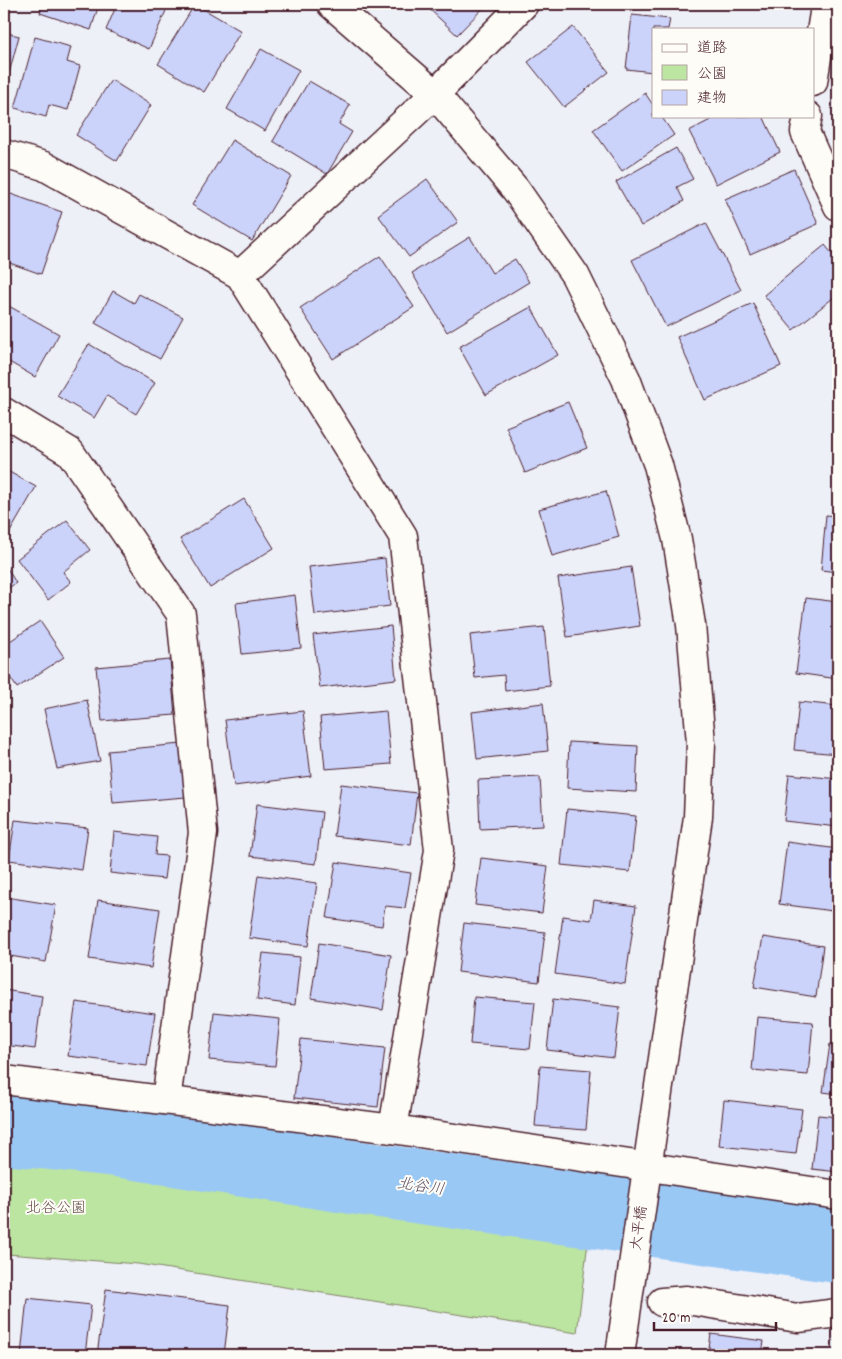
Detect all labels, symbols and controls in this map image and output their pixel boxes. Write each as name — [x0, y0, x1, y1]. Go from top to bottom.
legend — [652, 28, 814, 118]
text: 道路 — [697, 38, 727, 60]
text: 公園 — [697, 64, 727, 86]
text: 建物 — [697, 88, 727, 110]
water label: 北谷川 — [395, 1173, 446, 1202]
park label: 北谷公園 — [26, 1198, 86, 1220]
street label: 大平橋 — [626, 1204, 654, 1252]
scale bar — [654, 1299, 777, 1331]
text: 20 m — [662, 1308, 690, 1330]

